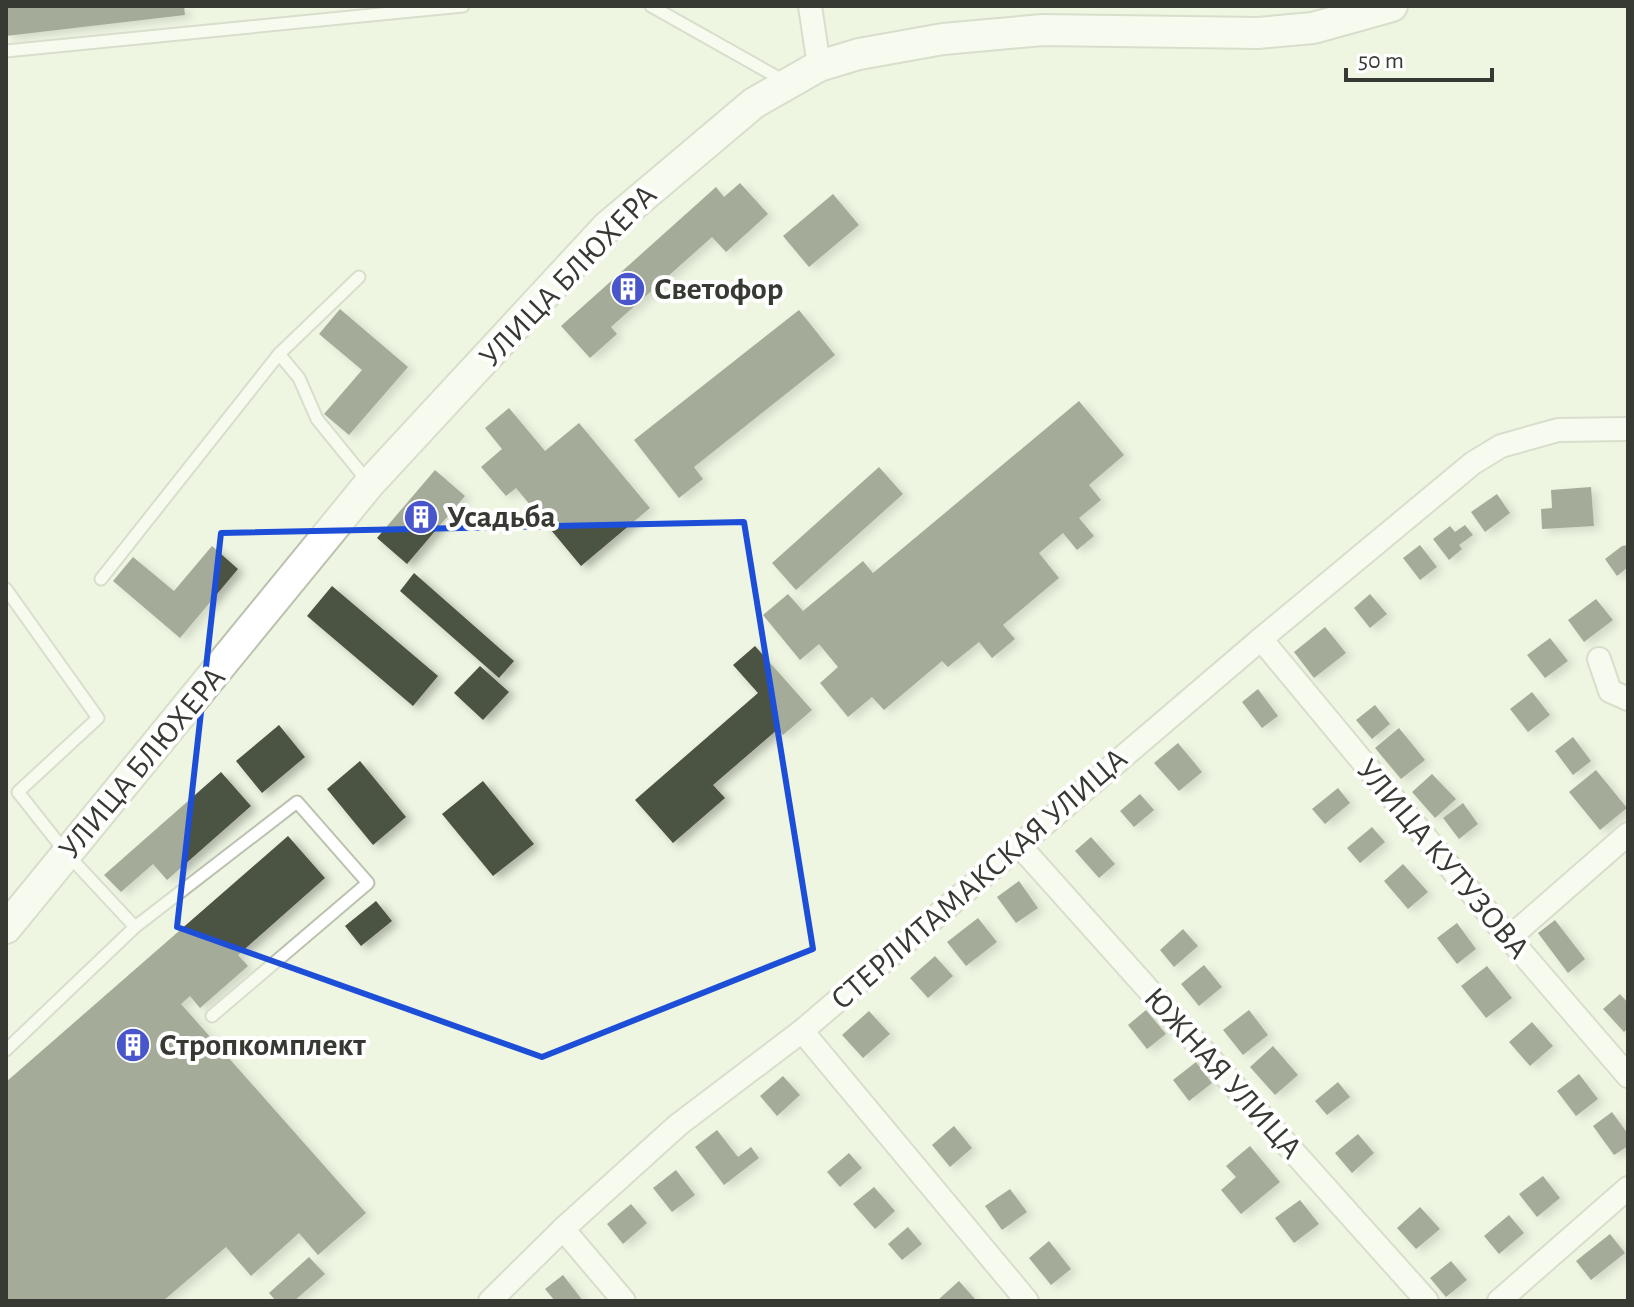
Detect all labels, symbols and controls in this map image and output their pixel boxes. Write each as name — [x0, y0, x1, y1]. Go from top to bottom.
scale bar — [1346, 32, 1492, 82]
text: 50 m — [1358, 49, 1404, 73]
street label: УЛИЦА БЛЮХЕРА — [473, 179, 663, 373]
building icon: Светофор — [609, 270, 647, 308]
place label: Светофор — [654, 273, 783, 305]
building icon: Усадьба — [402, 498, 440, 536]
place label: Усадьба — [447, 501, 556, 533]
street label: УЛИЦА БЛЮХЕРА — [53, 661, 231, 865]
street label: СТЕРЛИТАМАКСКАЯ УЛИЦА — [825, 742, 1133, 1016]
street label: УЛИЦА КУТУЗОВА — [1351, 753, 1535, 965]
street label: ЮЖНАЯ УЛИЦА — [1138, 981, 1308, 1165]
building icon: Стропкомплект — [114, 1026, 152, 1064]
place label: Стропкомплект — [159, 1029, 366, 1061]

